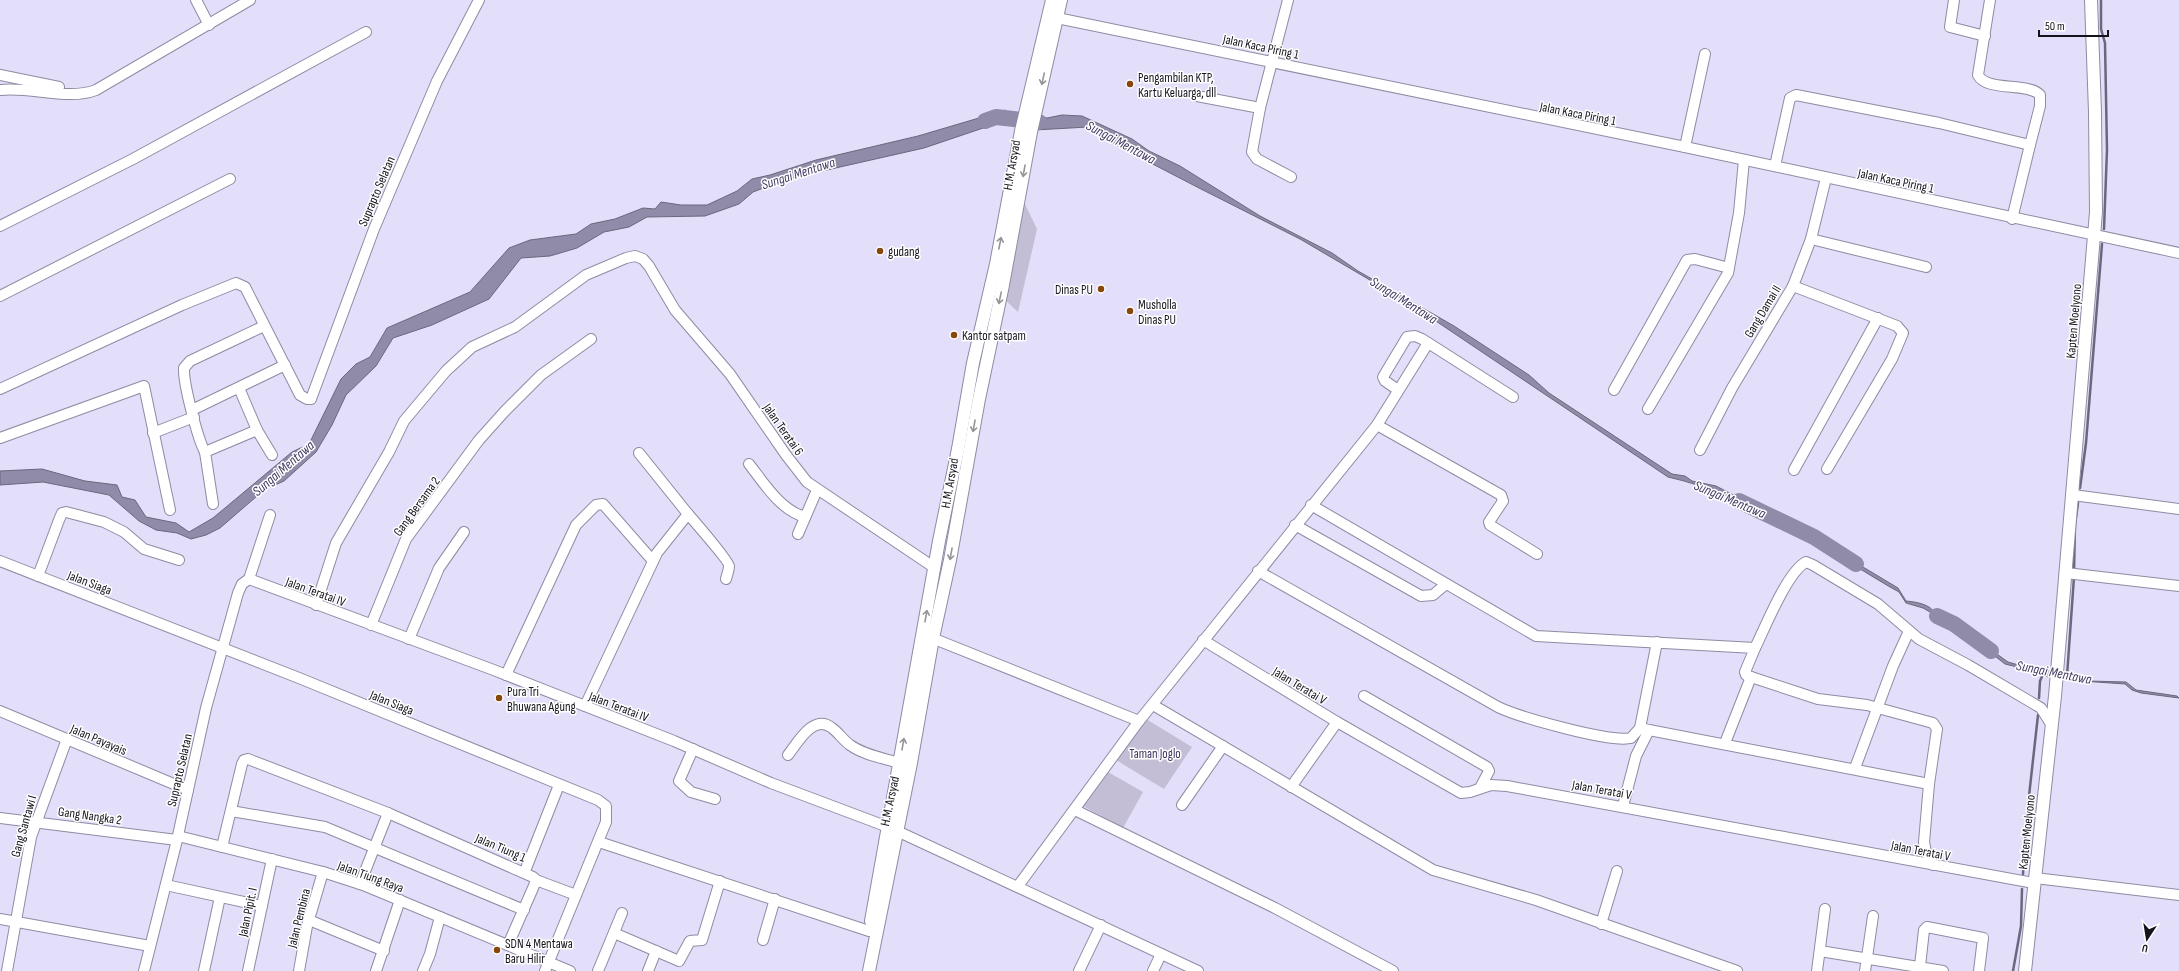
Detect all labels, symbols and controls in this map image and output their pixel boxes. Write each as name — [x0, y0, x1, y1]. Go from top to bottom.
scale bar — [2039, 12, 2108, 38]
text: 50 m — [2045, 19, 2065, 34]
street label: Jalan Kaca Piring 1 — [1220, 31, 1301, 63]
place label: Pengambilan KTP, Kartu Keluarga, dll — [1138, 70, 1216, 101]
one-way arrow — [1038, 72, 1046, 85]
marker: Pengambilan KTP, Kartu Keluarga, dll — [1125, 79, 1135, 89]
street label: Jalan Kaca Piring 1 — [1537, 99, 1618, 129]
water label: Sungai Mentawa — [1083, 117, 1159, 168]
street label: H.M. Arsyad — [1000, 139, 1024, 191]
street label: Suprapto Selatan — [355, 154, 399, 229]
water label: Sungai Mentawa — [759, 154, 837, 193]
one-way arrow — [1020, 164, 1028, 177]
street label: Jalan Kaca Piring 1 — [1855, 165, 1936, 197]
one-way arrow — [997, 237, 1005, 250]
place label: gudang — [888, 244, 920, 260]
marker: gudang — [875, 246, 885, 256]
water label: Sungai Mentawa — [1367, 273, 1441, 328]
place label: Dinas PU — [1055, 282, 1093, 298]
street label: Gang Damai II — [1741, 282, 1785, 341]
street label: Kapten Moelyono — [2063, 283, 2085, 359]
marker: Dinas PU — [1096, 284, 1106, 294]
one-way arrow — [996, 291, 1004, 304]
place label: Musholla Dinas PU — [1138, 297, 1177, 328]
marker: Musholla Dinas PU — [1125, 306, 1135, 316]
place label: Kantor satpam — [962, 328, 1026, 344]
marker: Kantor satpam — [949, 330, 959, 340]
street label: Jalan Teratai 6 — [759, 400, 807, 459]
one-way arrow — [970, 419, 978, 432]
water label: Sungai Mentawa — [249, 437, 318, 500]
street label: H.M. Arsyad — [938, 457, 962, 509]
street label: Gang Bersama 2 — [390, 474, 444, 539]
water label: Sungai Mentawa — [1691, 477, 1769, 522]
one-way arrow — [947, 547, 955, 560]
street label: Jalan Siaga — [64, 567, 114, 599]
street label: Jalan Teratai IV — [282, 573, 348, 610]
one-way arrow — [923, 610, 931, 623]
water label: Sungai Mentawa — [2015, 657, 2093, 688]
street label: Jalan Teratai V — [1269, 663, 1330, 708]
place label: Pura Tri Bhuwana Agung — [507, 684, 576, 715]
street label: Jalan Siaga — [366, 687, 416, 719]
street label: Jalan Teratai IV — [586, 688, 651, 726]
marker: Pura Tri Bhuwana Agung — [494, 693, 504, 703]
street label: Jalan Payayais — [67, 721, 129, 759]
street label: Suprapto Selatan — [164, 732, 196, 808]
one-way arrow — [899, 738, 907, 751]
park label: Taman Joglo — [1129, 746, 1181, 762]
street label: H.M. Arsyad — [877, 775, 903, 828]
street label: Jalan Teratai V — [1570, 777, 1633, 803]
street label: Gang Santawi I — [7, 793, 40, 859]
street label: Kapten Moelyono — [2015, 794, 2039, 870]
street label: Gang Nangka 2 — [57, 804, 123, 828]
street label: Jalan Tiung 1 — [472, 830, 529, 866]
street label: Jalan Teratai V — [1889, 837, 1952, 865]
street label: Jalan Tiung Raya — [334, 857, 406, 896]
street label: Jalan Pipit. I — [235, 886, 261, 939]
street label: Jalan Pembina — [284, 887, 314, 950]
north arrow — [2127, 919, 2167, 959]
place label: SDN 4 Mentawa Baru Hilir — [505, 936, 573, 967]
text: U — [2141, 941, 2149, 955]
marker: SDN 4 Mentawa Baru Hilir — [492, 945, 502, 955]

